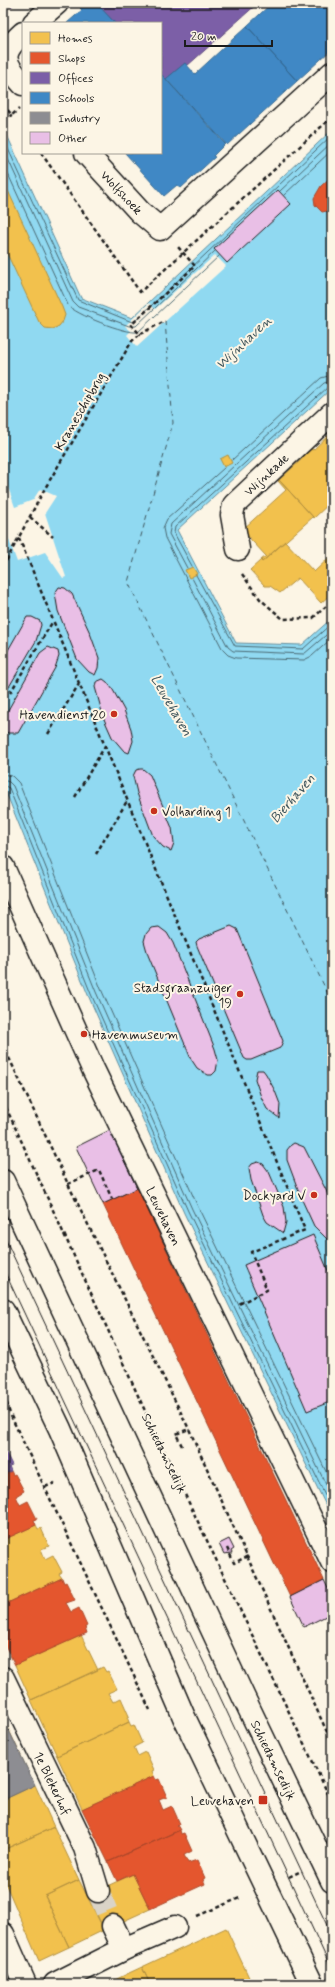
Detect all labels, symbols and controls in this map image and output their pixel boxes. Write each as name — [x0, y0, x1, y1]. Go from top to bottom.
legend — [22, 22, 162, 154]
scale bar — [185, 22, 272, 48]
text: 20 m — [191, 29, 217, 45]
text: Homes — [58, 31, 93, 47]
text: Shops — [58, 51, 85, 67]
text: Offices — [58, 71, 93, 87]
text: Schools — [58, 91, 94, 107]
text: Industry — [58, 111, 100, 127]
text: Other — [58, 131, 87, 147]
street label: Wolfshoek — [96, 167, 146, 219]
water label: Wijnhaven — [212, 312, 276, 373]
street label: Kraneschipbrug — [51, 370, 110, 454]
street label: Wijnkade — [241, 450, 293, 500]
water label: Leuvehaven — [146, 672, 196, 740]
place label: Havendienst 20 — [19, 707, 106, 724]
marker: Havendienst 20 — [109, 709, 119, 719]
water label: Bierhaven — [266, 770, 319, 827]
place label: Volharding 1 — [162, 804, 231, 821]
marker: Volharding 1 — [149, 806, 159, 816]
place label: Stadsgraanzuiger 19 — [134, 980, 233, 1012]
marker: Stadsgraanzuiger 19 — [235, 989, 245, 999]
place label: Havenmuseum — [92, 1027, 178, 1044]
marker: Havenmuseum — [79, 1029, 89, 1039]
street label: Leuvehaven — [141, 1185, 184, 1249]
place label: Dockyard V — [243, 1188, 307, 1205]
marker: Dockyard V — [309, 1190, 319, 1200]
street label: Schiedamsedijk — [137, 1411, 191, 1497]
street label: Schiedamsedijk — [246, 1718, 300, 1804]
street label: 1e Blekerhof — [29, 1749, 74, 1819]
place label: Leuvehaven — [191, 1793, 254, 1810]
marker: Leuvehaven — [257, 1794, 269, 1806]

